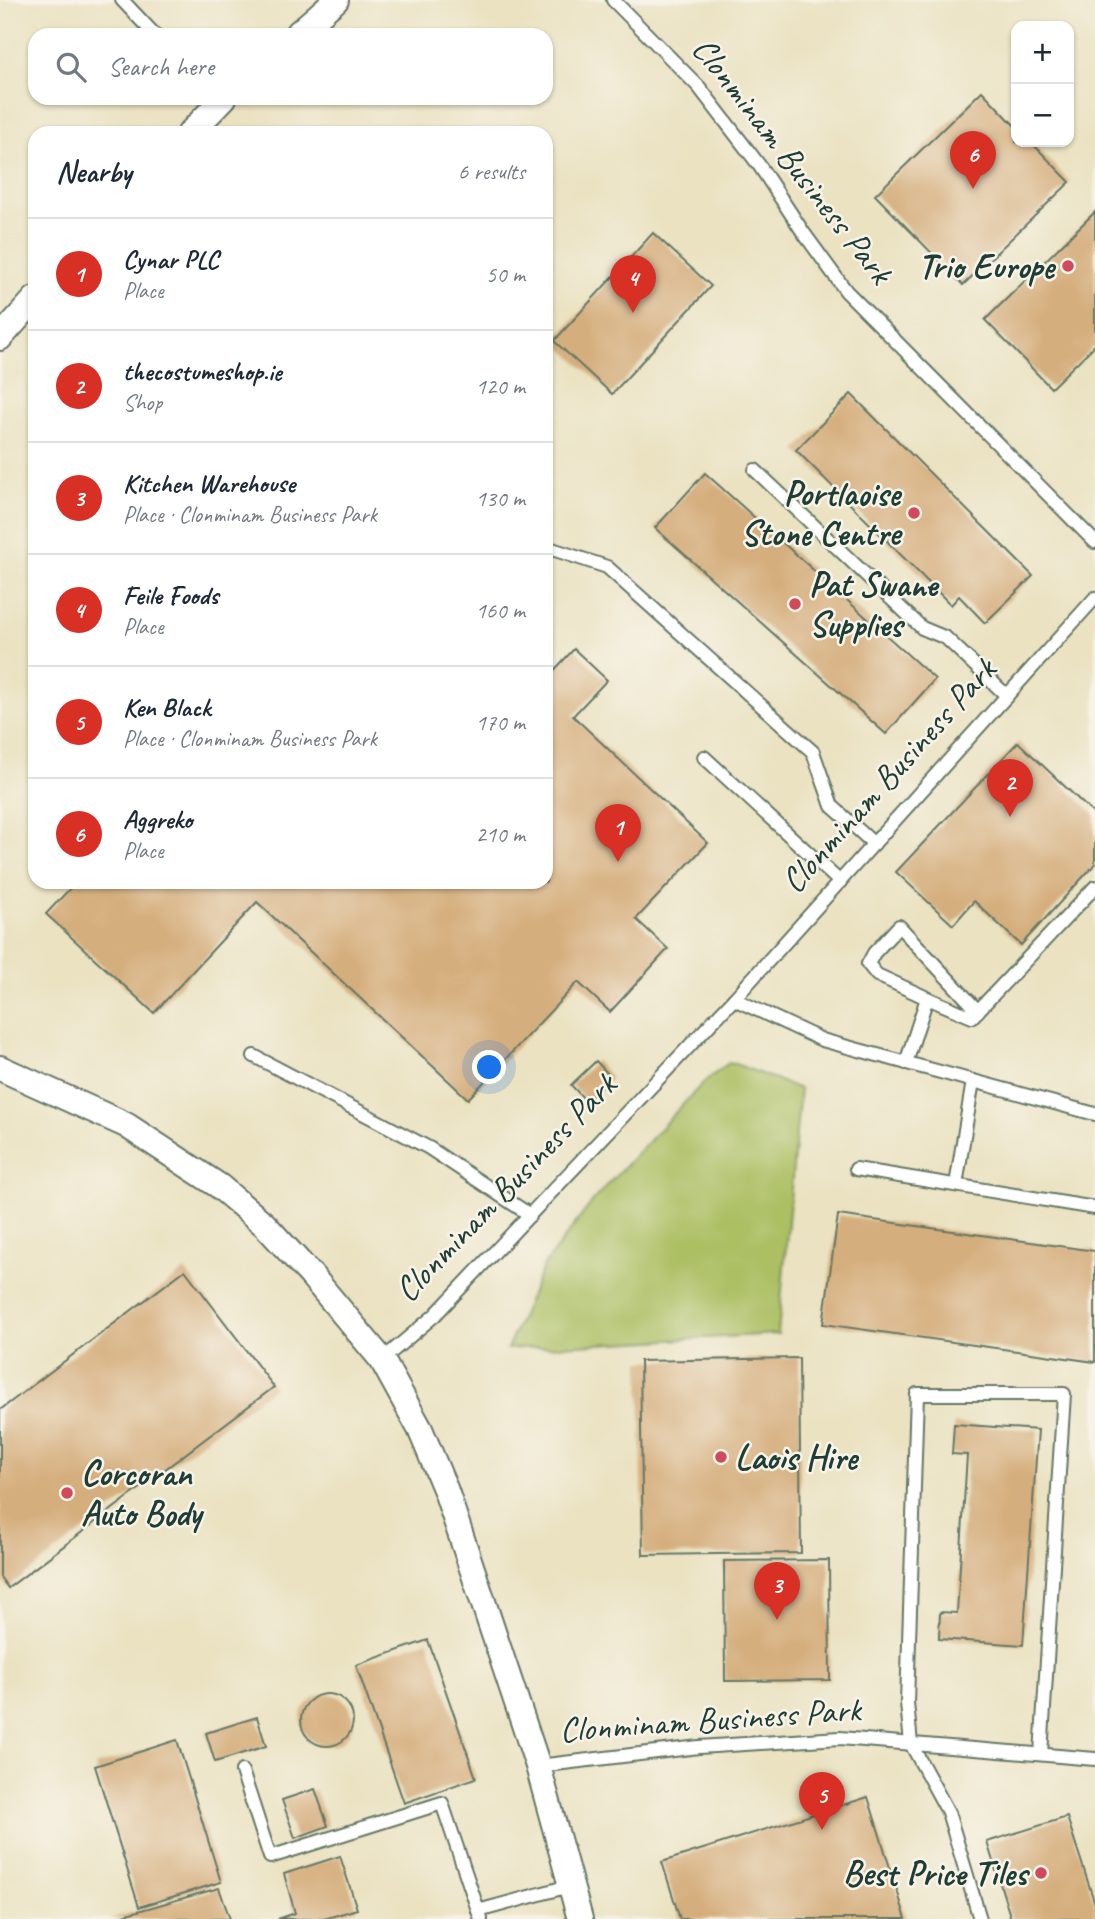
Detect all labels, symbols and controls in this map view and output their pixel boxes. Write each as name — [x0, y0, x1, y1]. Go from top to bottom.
map controls — [1011, 21, 1074, 147]
button: + — [1011, 21, 1074, 84]
search box — [28, 28, 553, 105]
street label: Clonminam Business Park — [682, 28, 904, 295]
icon: search — [52, 48, 90, 86]
text: Search here — [108, 50, 214, 83]
button: − — [1011, 84, 1074, 147]
pin: 6 — [950, 131, 996, 189]
text: Nearby — [56, 153, 132, 191]
text: 6 results — [458, 157, 525, 186]
text: Cynar PLC — [123, 243, 218, 276]
place label: Trio Europe — [918, 244, 1056, 289]
pin: 4 — [610, 255, 656, 313]
marker: Trio Europe — [1060, 258, 1076, 274]
text: 1 — [74, 260, 84, 289]
text: 50 m — [486, 260, 525, 289]
text: Place — [123, 276, 163, 305]
text: thecostumeshop.ie — [123, 355, 282, 388]
text: 2 — [74, 372, 84, 401]
text: 120 m — [476, 372, 525, 401]
text: Shop — [123, 388, 162, 417]
text: Kitchen Warehouse — [123, 467, 295, 500]
place label: Portlaoise Stone Centre — [741, 471, 903, 556]
text: 3 — [74, 484, 84, 513]
text: 130 m — [476, 484, 525, 513]
text: Place · Clonminam Business Park — [123, 500, 377, 529]
marker: Portlaoise Stone Centre — [906, 505, 922, 521]
place label: Pat Swane Supplies — [809, 562, 939, 647]
text: Feile Foods — [123, 579, 218, 612]
text: 4 — [74, 596, 84, 625]
text: 160 m — [476, 596, 525, 625]
marker: Pat Swane Supplies — [787, 596, 803, 612]
text: Place — [123, 612, 163, 641]
street label: Clonminam Business Park — [771, 647, 1007, 902]
text: Ken Black — [123, 691, 211, 724]
text: 5 — [74, 708, 84, 737]
text: 170 m — [476, 708, 525, 737]
text: Place · Clonminam Business Park — [123, 724, 377, 753]
pin: 2 — [987, 759, 1033, 817]
text: Aggreko — [123, 803, 192, 836]
pin: 1 — [595, 804, 641, 862]
text: 6 — [74, 820, 84, 849]
text: 210 m — [476, 820, 525, 849]
text: Place — [123, 836, 163, 865]
your location — [472, 1050, 506, 1084]
street label: Clonminam Business Park — [384, 1062, 628, 1311]
place label: Laois Hire — [735, 1435, 859, 1480]
marker: Laois Hire — [713, 1449, 729, 1465]
place label: Corcoran Auto Body — [81, 1451, 205, 1536]
marker: Corcoran Auto Body — [59, 1485, 75, 1501]
pin: 3 — [754, 1562, 800, 1620]
street label: Clonminam Business Park — [558, 1686, 864, 1752]
pin: 5 — [799, 1772, 845, 1830]
place label: Best Price Tiles — [843, 1851, 1031, 1896]
marker: Best Price Tiles — [1033, 1865, 1049, 1881]

